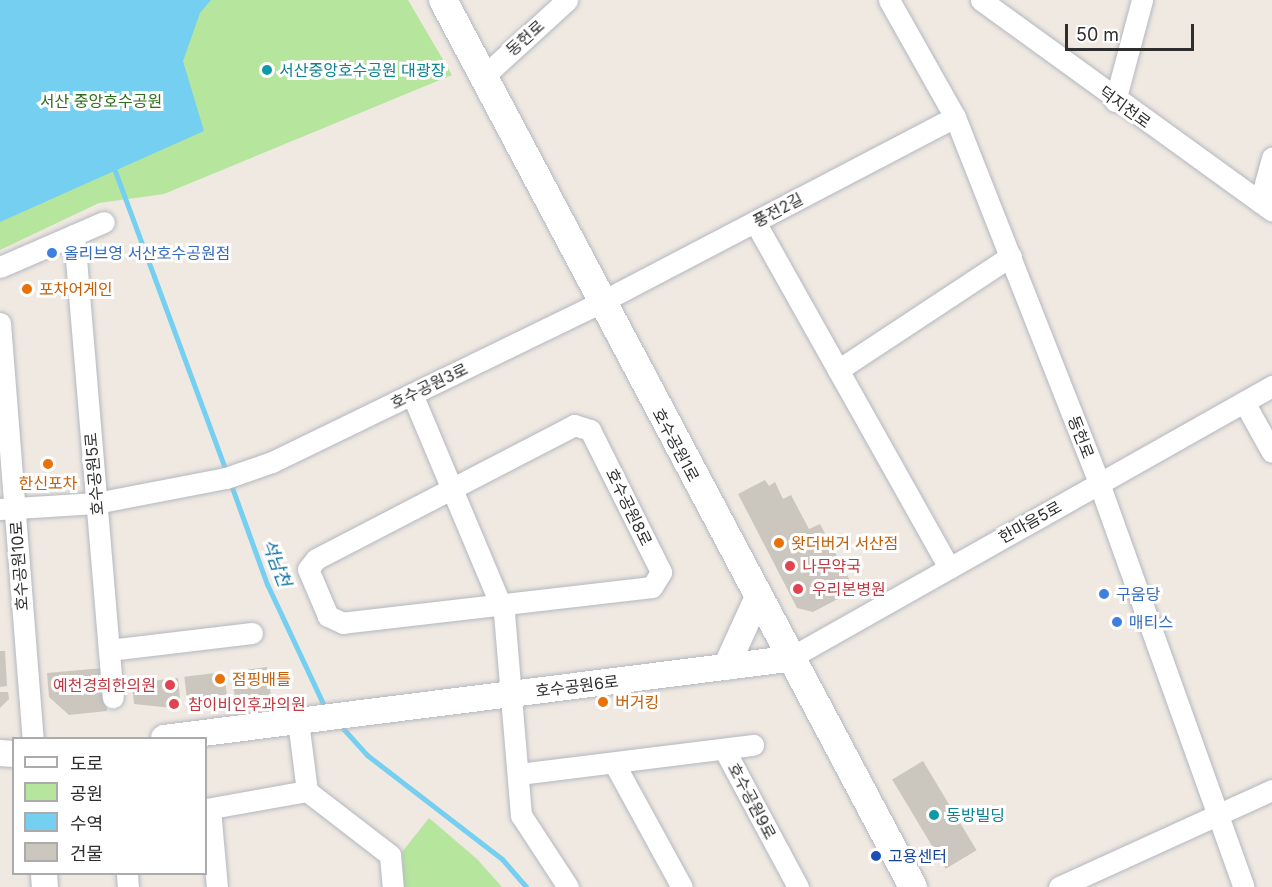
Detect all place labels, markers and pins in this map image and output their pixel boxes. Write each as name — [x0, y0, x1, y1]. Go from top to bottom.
place label: 서산중앙호수공원 대광장 — [279, 60, 445, 80]
marker: 서산중앙호수공원 대광장 — [260, 63, 274, 77]
place label: 올리브영 서산호수공원점 — [64, 243, 230, 263]
marker: 올리브영 서산호수공원점 — [45, 246, 59, 260]
place label: 포차어게인 — [39, 279, 113, 299]
marker: 포차어게인 — [20, 282, 34, 296]
marker: 한신포차 — [41, 457, 55, 471]
place label: 한신포차 — [19, 473, 77, 493]
place label: 왓더버거 서산점 — [791, 533, 899, 553]
marker: 왓더버거 서산점 — [772, 536, 786, 550]
place label: 나무약국 — [802, 556, 861, 576]
marker: 나무약국 — [783, 559, 797, 573]
place label: 우리본병원 — [812, 579, 886, 599]
marker: 우리본병원 — [789, 580, 807, 598]
place label: 구움당 — [1116, 584, 1160, 604]
marker: 구움당 — [1097, 587, 1111, 601]
place label: 매티스 — [1129, 612, 1173, 632]
marker: 매티스 — [1110, 615, 1124, 629]
place label: 점핑배틀 — [232, 669, 291, 689]
marker: 점핑배틀 — [213, 672, 227, 686]
place label: 예천경희한의원 — [53, 675, 156, 695]
marker: 예천경희한의원 — [161, 676, 179, 694]
place label: 버거킹 — [615, 692, 659, 712]
place label: 참이비인후과의원 — [188, 694, 306, 714]
marker: 참이비인후과의원 — [165, 695, 183, 713]
marker: 버거킹 — [596, 695, 610, 709]
place label: 동방빌딩 — [946, 805, 1005, 825]
marker: 동방빌딩 — [927, 808, 941, 822]
place label: 고용센터 — [888, 846, 947, 866]
marker: 고용센터 — [869, 849, 883, 863]

